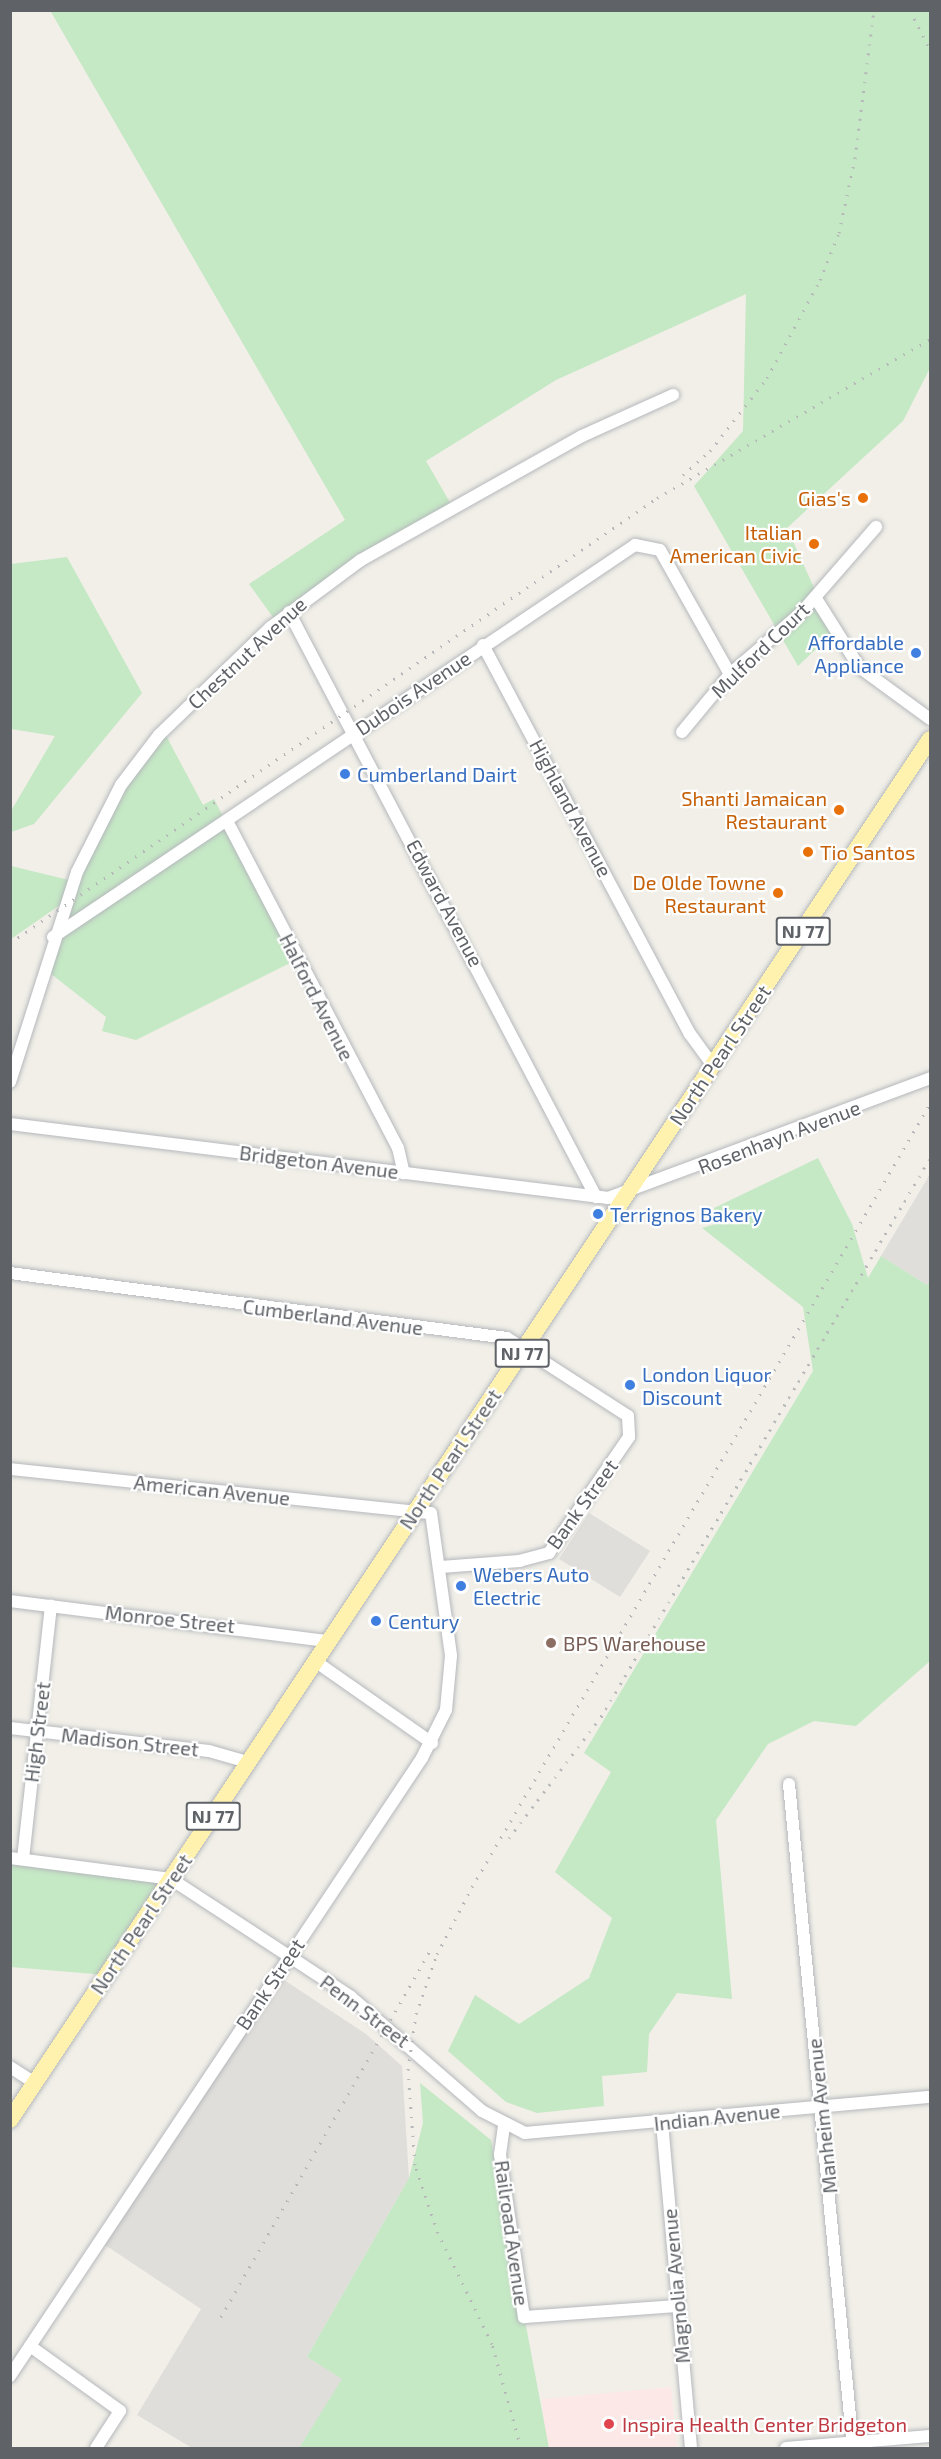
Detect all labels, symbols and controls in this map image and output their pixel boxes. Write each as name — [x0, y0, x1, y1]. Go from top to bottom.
place label: Gias's — [798, 486, 851, 510]
marker: Gias's — [856, 491, 870, 505]
place label: Italian American Civic — [670, 520, 802, 567]
marker: Italian American Civic — [807, 537, 821, 551]
street label: Chestnut Avenue — [183, 592, 311, 714]
street label: Mulford Court — [706, 597, 814, 703]
place label: Affordable Appliance — [808, 630, 904, 677]
street label: Dubois Avenue — [351, 646, 475, 740]
marker: Affordable Appliance — [909, 646, 923, 660]
street label: Highland Avenue — [525, 735, 617, 881]
place label: Cumberland Dairt — [357, 762, 517, 786]
marker: Cumberland Dairt — [338, 767, 352, 781]
place label: Shanti Jamaican Restaurant — [681, 786, 827, 833]
marker: Shanti Jamaican Restaurant — [832, 803, 846, 817]
street label: Edward Avenue — [401, 835, 489, 971]
place label: Tio Santos — [820, 840, 915, 864]
marker: Tio Santos — [801, 845, 815, 859]
place label: De Olde Towne Restaurant — [632, 870, 766, 917]
marker: De Olde Towne Restaurant — [771, 886, 785, 900]
road number: NJ 77 — [774, 916, 832, 946]
street label: Halford Avenue — [275, 929, 359, 1065]
street label: North Pearl Street — [664, 980, 776, 1130]
street label: Rosenhayn Avenue — [694, 1095, 864, 1179]
street label: Bridgeton Avenue — [238, 1140, 400, 1184]
place label: Terrignos Bakery — [610, 1202, 762, 1226]
marker: Terrignos Bakery — [591, 1207, 605, 1221]
street label: Cumberland Avenue — [241, 1294, 425, 1340]
road number: NJ 77 — [494, 1338, 550, 1368]
place label: London Liquor Discount — [642, 1362, 772, 1409]
marker: London Liquor Discount — [623, 1378, 637, 1392]
street label: North Pearl Street — [394, 1384, 506, 1534]
street label: Bank Street — [541, 1454, 623, 1554]
street label: American Avenue — [132, 1470, 292, 1510]
place label: Webers Auto Electric — [473, 1562, 590, 1609]
marker: Webers Auto Electric — [454, 1579, 468, 1593]
street label: Monroe Street — [104, 1600, 236, 1638]
place label: Century — [388, 1609, 459, 1633]
marker: Century — [369, 1614, 383, 1628]
place label: BPS Warehouse — [563, 1631, 706, 1655]
marker: BPS Warehouse — [544, 1636, 558, 1650]
street label: High Street — [19, 1680, 55, 1784]
street label: Madison Street — [60, 1723, 200, 1761]
road number: NJ 77 — [184, 1801, 242, 1831]
street label: North Pearl Street — [85, 1849, 197, 1999]
street label: Bank Street — [231, 1934, 309, 2034]
street label: Penn Street — [316, 1970, 414, 2052]
street label: Manheim Avenue — [802, 2037, 842, 2195]
street label: Indian Avenue — [652, 2098, 782, 2136]
street label: Railroad Avenue — [490, 2158, 534, 2308]
street label: Magnolia Avenue — [657, 2207, 695, 2365]
place label: Inspira Health Center Bridgeton — [622, 2412, 907, 2436]
marker: Inspira Health Center Bridgeton — [600, 2415, 618, 2433]

